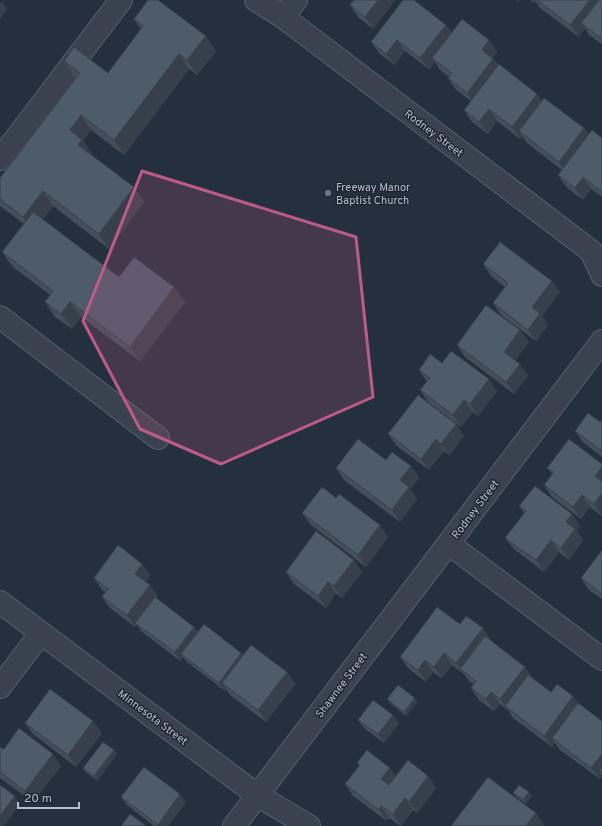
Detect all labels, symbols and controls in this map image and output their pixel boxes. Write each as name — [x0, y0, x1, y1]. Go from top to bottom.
street label: Rodney Street — [401, 107, 466, 161]
place label: Freeway Manor Baptist Church — [336, 181, 411, 208]
marker: Freeway Manor Baptist Church — [323, 188, 333, 198]
street label: Rodney Street — [449, 477, 503, 542]
street label: Shawnee Street — [313, 650, 371, 721]
street label: Minnesota Street — [115, 687, 190, 749]
scale bar — [18, 784, 79, 810]
text: 20 m — [24, 791, 52, 807]

